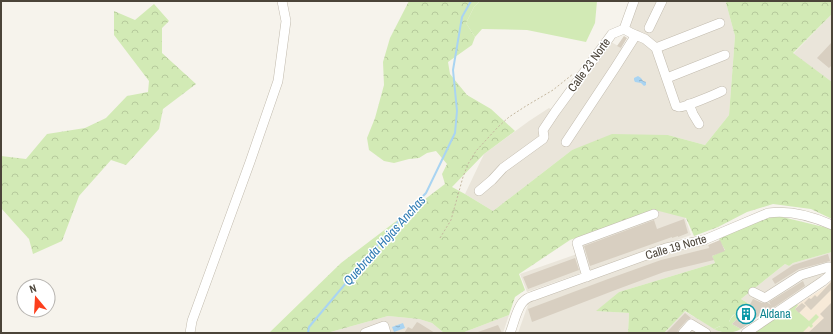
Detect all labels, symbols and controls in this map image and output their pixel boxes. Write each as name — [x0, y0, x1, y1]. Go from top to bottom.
street label: Calle 23 Norte — [564, 35, 614, 95]
water label: Quebrada Hojas Anchas — [339, 192, 429, 289]
street label: Calle 19 Norte — [644, 231, 708, 263]
north arrow — [16, 278, 56, 318]
text: N — [28, 281, 38, 296]
building icon: Aldana — [735, 303, 757, 325]
place label: Aldana — [759, 306, 791, 322]

